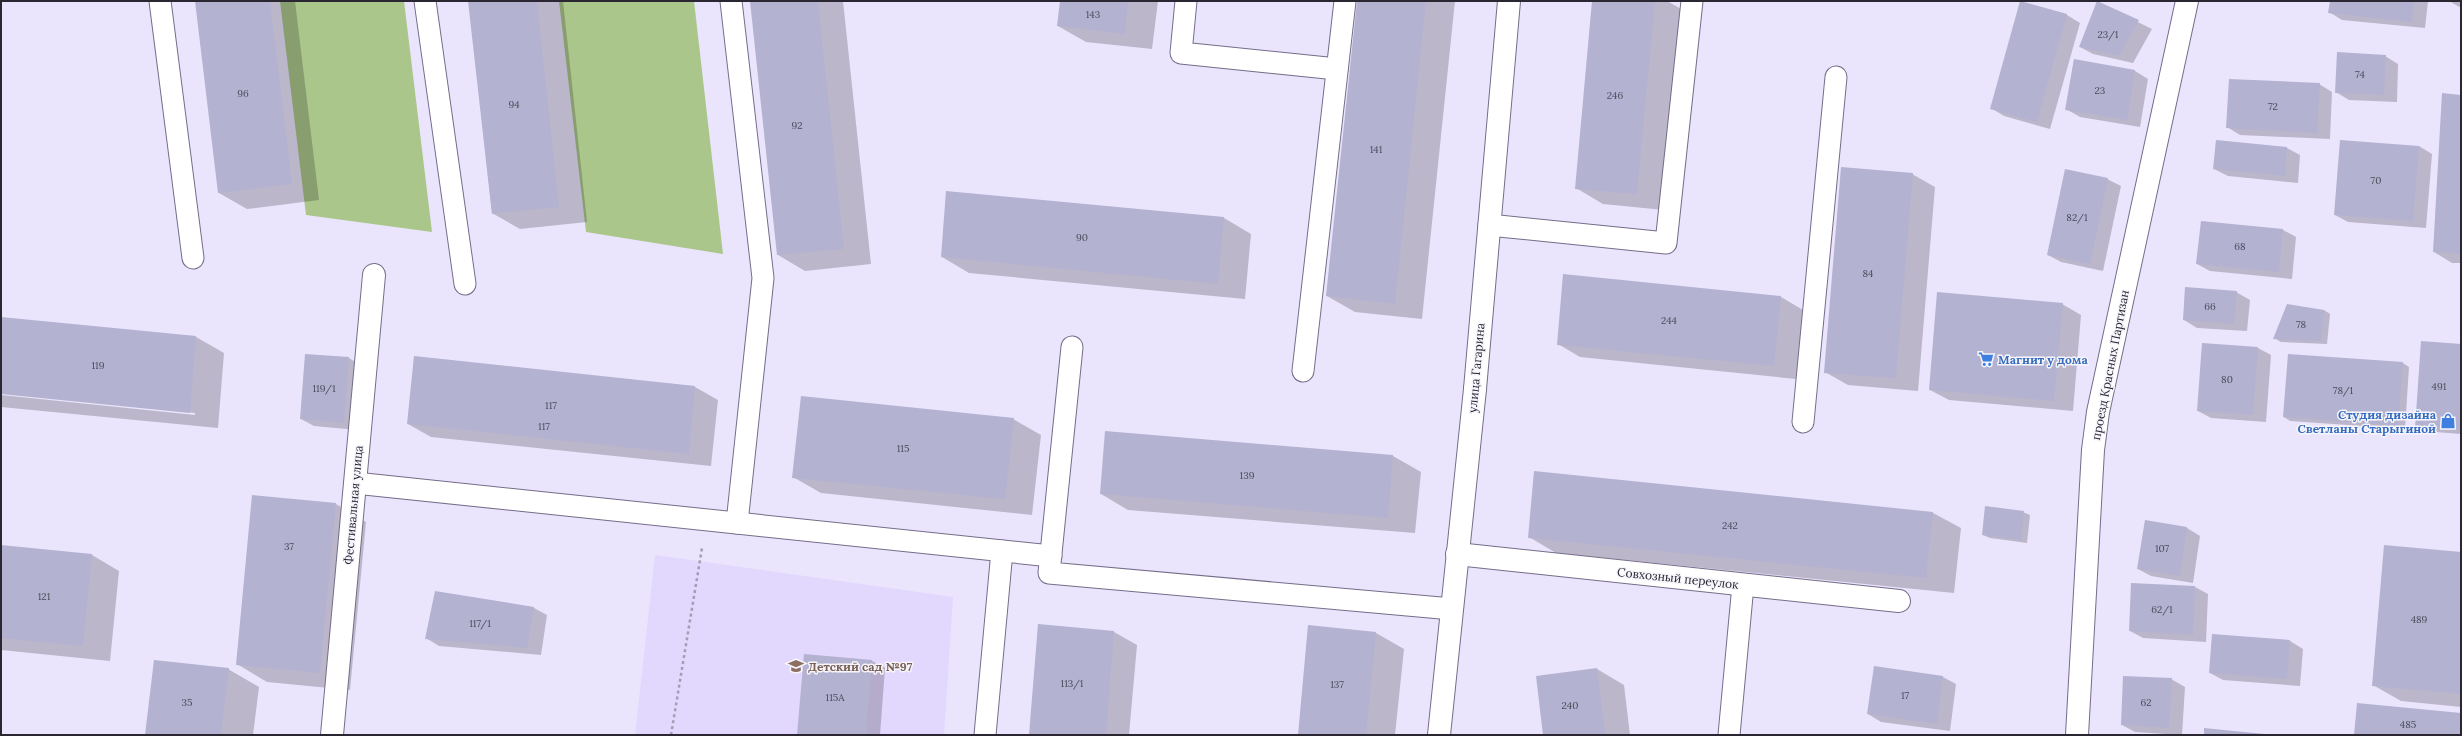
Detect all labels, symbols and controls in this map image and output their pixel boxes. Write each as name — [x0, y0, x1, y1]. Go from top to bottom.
house number: 143 — [1086, 8, 1101, 21]
house number: 23/1 — [2098, 28, 2119, 41]
house number: 74 — [2355, 68, 2366, 81]
house number: 23 — [2095, 84, 2106, 97]
house number: 96 — [237, 87, 249, 100]
house number: 246 — [1607, 89, 1623, 102]
house number: 94 — [508, 98, 520, 111]
house number: 72 — [2268, 100, 2278, 113]
house number: 92 — [791, 119, 803, 132]
house number: 141 — [1370, 143, 1383, 156]
house number: 70 — [2371, 174, 2381, 187]
house number: 82/1 — [2066, 211, 2088, 224]
house number: 90 — [1076, 231, 1088, 244]
house number: 68 — [2234, 240, 2246, 253]
house number: 84 — [1862, 267, 1874, 280]
street label: проезд Красных Партизан — [2088, 289, 2132, 441]
house number: 66 — [2204, 300, 2216, 313]
house number: 244 — [1661, 314, 1678, 327]
house number: 78 — [2296, 318, 2306, 331]
street label: улица Гагарина — [1465, 322, 1487, 414]
supermarket icon: Магнит у дома — [1977, 350, 1995, 368]
place label: Магнит у дома — [1998, 352, 2088, 367]
house number: 119 — [91, 359, 105, 372]
house number: 80 — [2221, 373, 2233, 386]
house number: 491 — [2432, 380, 2447, 393]
house number: 119/1 — [312, 382, 336, 395]
house number: 78/1 — [2333, 384, 2354, 397]
house number: 117 — [545, 399, 557, 412]
place label: Студия дизайна Светланы Старыгиной — [2297, 407, 2437, 436]
shop icon: Студия дизайна Светланы Старыгиной — [2439, 412, 2457, 430]
house number: 117 — [538, 420, 550, 433]
house number: 115 — [897, 442, 909, 455]
street label: Фестивальная улица — [340, 445, 366, 565]
house number: 139 — [1240, 469, 1255, 482]
house number: 242 — [1722, 519, 1738, 532]
house number: 37 — [284, 540, 294, 553]
house number: 107 — [2155, 542, 2170, 555]
street label: Совхозный переулок — [1617, 564, 1740, 592]
house number: 121 — [38, 590, 51, 603]
house number: 62/1 — [2151, 603, 2173, 616]
house number: 489 — [2411, 613, 2428, 626]
house number: 117/1 — [469, 617, 491, 630]
school or university icon: Детский сад №97 — [787, 657, 805, 675]
place label: Детский сад №97 — [808, 659, 913, 674]
house number: 113/1 — [1061, 677, 1084, 690]
house number: 137 — [1330, 678, 1344, 691]
house number: 17 — [1901, 689, 1910, 702]
house number: 115А — [826, 691, 845, 704]
house number: 35 — [181, 696, 193, 709]
house number: 62 — [2140, 696, 2152, 709]
house number: 240 — [1562, 699, 1578, 712]
house number: 485 — [2400, 718, 2416, 731]

